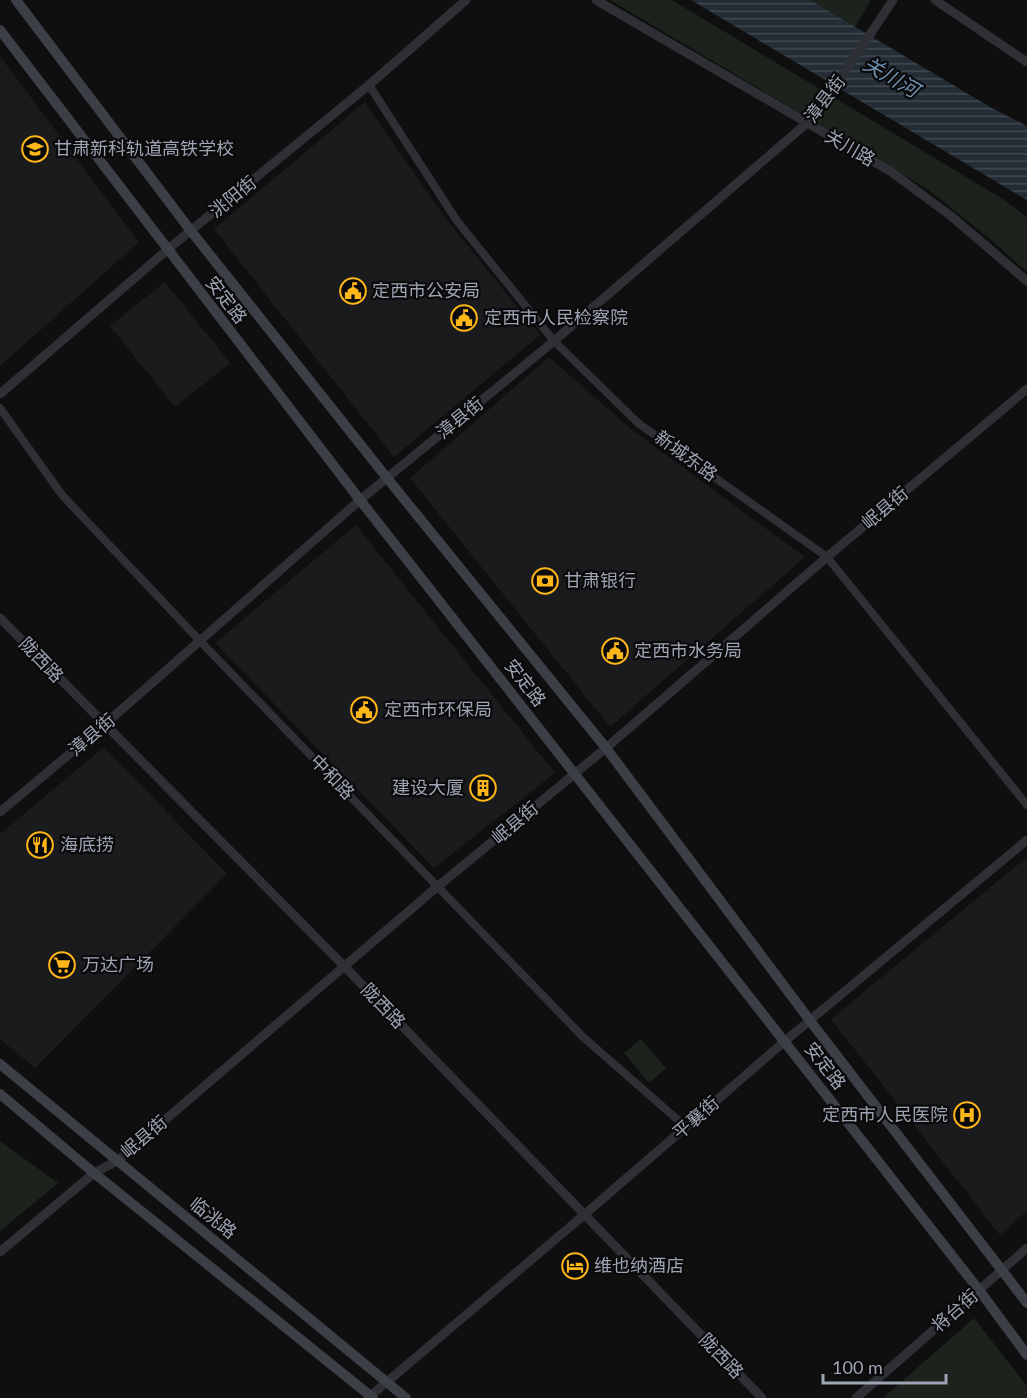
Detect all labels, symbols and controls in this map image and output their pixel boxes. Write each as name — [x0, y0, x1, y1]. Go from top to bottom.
water label: 关川河 — [860, 51, 927, 104]
street label: 漳县街 — [799, 70, 849, 127]
street label: 关川路 — [822, 124, 879, 170]
school or university icon: 甘肃新科轨道高铁学校 — [20, 134, 50, 164]
place label: 甘肃新科轨道高铁学校 — [54, 137, 234, 159]
street label: 洮阳街 — [204, 171, 260, 222]
street label: 安定路 — [201, 271, 252, 327]
public building icon: 定西市公安局 — [338, 276, 368, 306]
place label: 定西市公安局 — [372, 279, 480, 301]
public building icon: 定西市人民检察院 — [449, 303, 479, 333]
place label: 定西市人民检察院 — [484, 306, 628, 328]
street label: 漳县街 — [431, 392, 487, 443]
street label: 新城东路 — [651, 425, 722, 485]
street label: 岷县街 — [857, 481, 912, 533]
bank icon: 甘肃银行 — [530, 566, 560, 596]
place label: 甘肃银行 — [564, 569, 636, 591]
street label: 陇西路 — [15, 632, 68, 686]
public building icon: 定西市水务局 — [600, 636, 630, 666]
place label: 定西市水务局 — [634, 639, 742, 661]
street label: 安定路 — [500, 654, 551, 710]
public building icon: 定西市环保局 — [349, 695, 379, 725]
place label: 定西市环保局 — [384, 698, 492, 720]
street label: 漳县街 — [64, 708, 119, 760]
street label: 中和路 — [306, 749, 359, 803]
building icon: 建设大厦 — [468, 773, 498, 803]
place label: 建设大厦 — [392, 776, 464, 798]
street label: 岷县街 — [487, 796, 542, 848]
restaurant icon: 海底捞 — [25, 830, 55, 860]
place label: 海底捞 — [60, 833, 114, 855]
supermarket icon: 万达广场 — [47, 950, 77, 980]
place label: 万达广场 — [82, 953, 154, 975]
street label: 陇西路 — [357, 978, 410, 1032]
street label: 安定路 — [800, 1037, 851, 1093]
street label: 平襄街 — [668, 1091, 723, 1143]
hospital icon: 定西市人民医院 — [952, 1100, 982, 1130]
place label: 定西市人民医院 — [822, 1103, 948, 1125]
street label: 岷县街 — [116, 1110, 171, 1162]
street label: 临洮路 — [186, 1192, 242, 1243]
hotel icon: 维也纳酒店 — [560, 1251, 590, 1281]
place label: 维也纳酒店 — [594, 1254, 684, 1276]
street label: 将台街 — [927, 1284, 982, 1336]
street label: 陇西路 — [695, 1328, 748, 1382]
scale bar — [823, 1347, 946, 1385]
text: 100 m — [832, 1356, 883, 1378]

